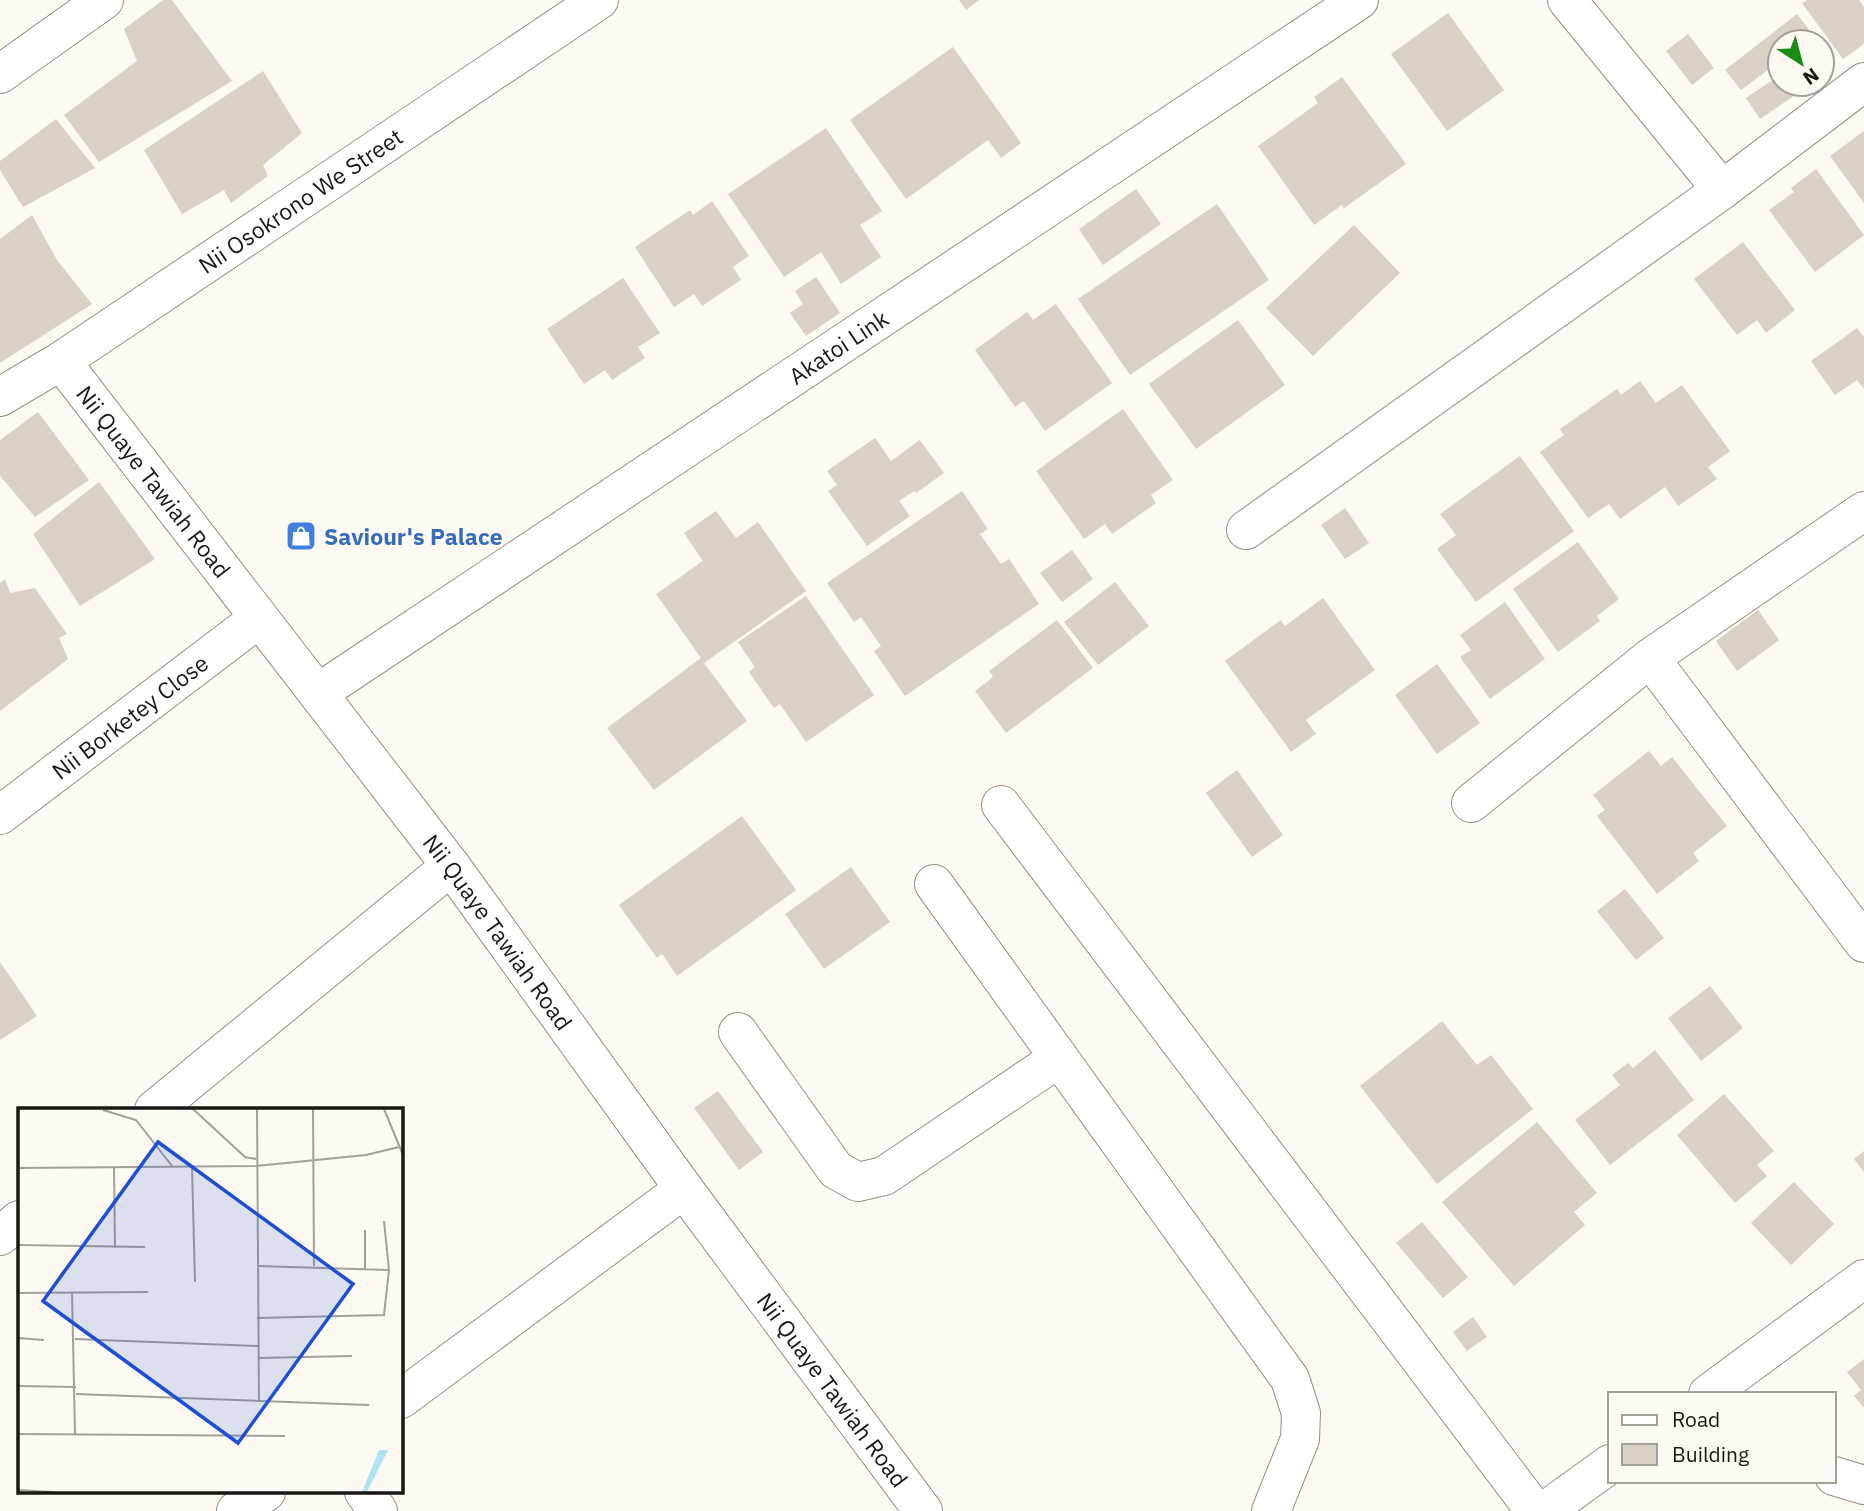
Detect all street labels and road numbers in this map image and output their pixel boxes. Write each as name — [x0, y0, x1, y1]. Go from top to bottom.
street label: Nii Osokrono We Street — [192, 121, 408, 280]
street label: Akatoi Link — [783, 303, 894, 391]
street label: Nii Quaye Tawiah Road — [70, 379, 238, 584]
street label: Nii Borketey Close — [46, 647, 214, 785]
street label: Nii Quaye Tawiah Road — [417, 828, 579, 1036]
street label: Nii Quaye Tawiah Road — [751, 1286, 915, 1493]

